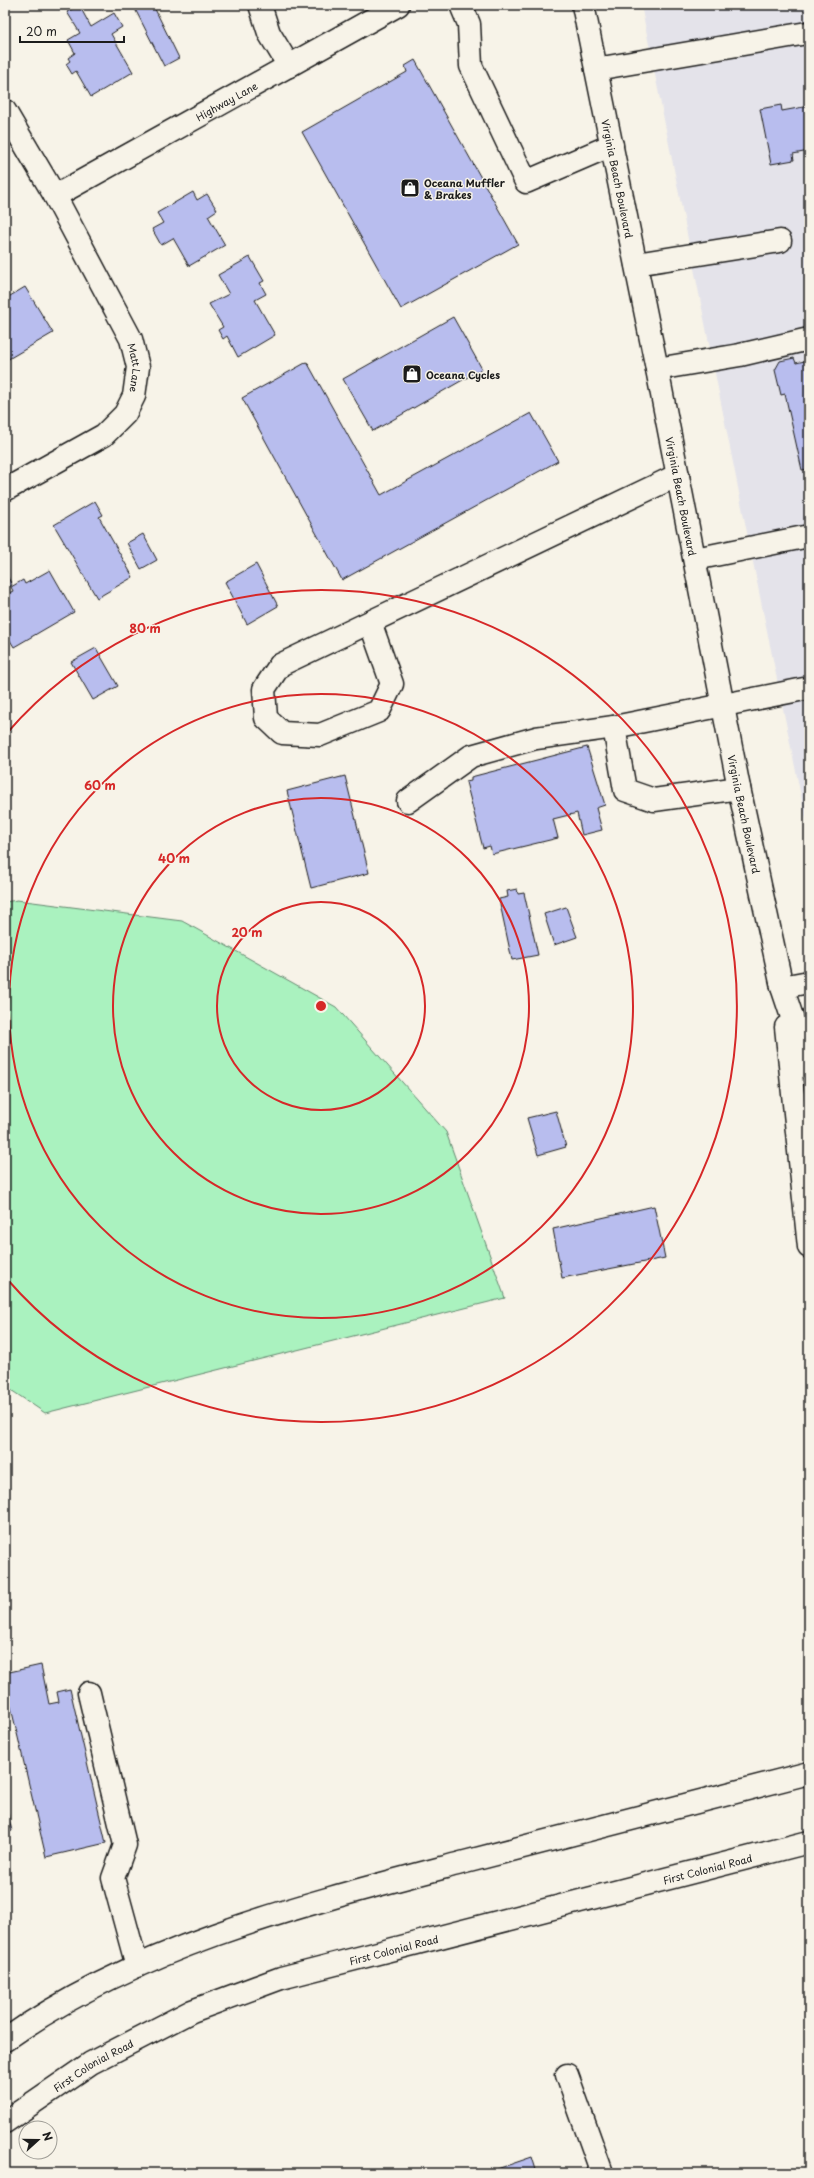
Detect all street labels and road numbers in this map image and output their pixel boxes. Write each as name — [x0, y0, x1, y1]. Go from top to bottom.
street label: Highway Lane — [193, 77, 260, 124]
street label: Virginia Beach Boulevard — [599, 118, 638, 239]
street label: Matt Lane — [125, 341, 146, 394]
street label: Virginia Beach Boulevard — [663, 435, 701, 557]
street label: Virginia Beach Boulevard — [725, 753, 765, 875]
street label: First Colonial Road — [661, 1849, 754, 1887]
street label: First Colonial Road — [347, 1930, 440, 1968]
street label: First Colonial Road — [50, 2035, 136, 2095]

